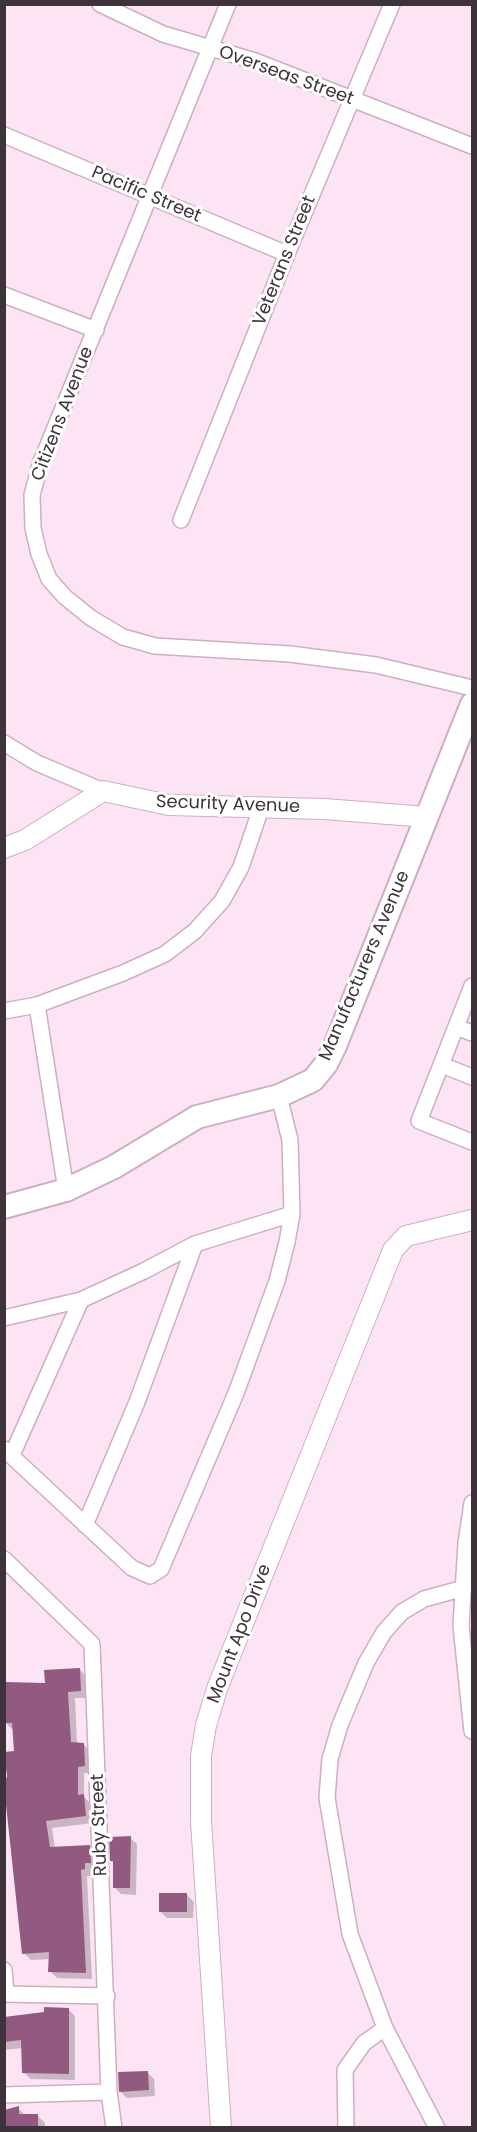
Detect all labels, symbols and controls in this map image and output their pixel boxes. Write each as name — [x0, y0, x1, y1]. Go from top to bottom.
street label: Overseas Street — [216, 42, 356, 110]
street label: Pacific Street — [88, 162, 204, 228]
street label: Veterans Street — [249, 193, 321, 329]
street label: Citizens Avenue — [27, 344, 99, 484]
street label: Security Avenue — [155, 792, 301, 818]
street label: Manufacturers Avenue — [315, 868, 415, 1064]
street label: Mount Apo Drive — [204, 1561, 276, 1707]
street label: Ruby Street — [87, 1774, 113, 1876]

